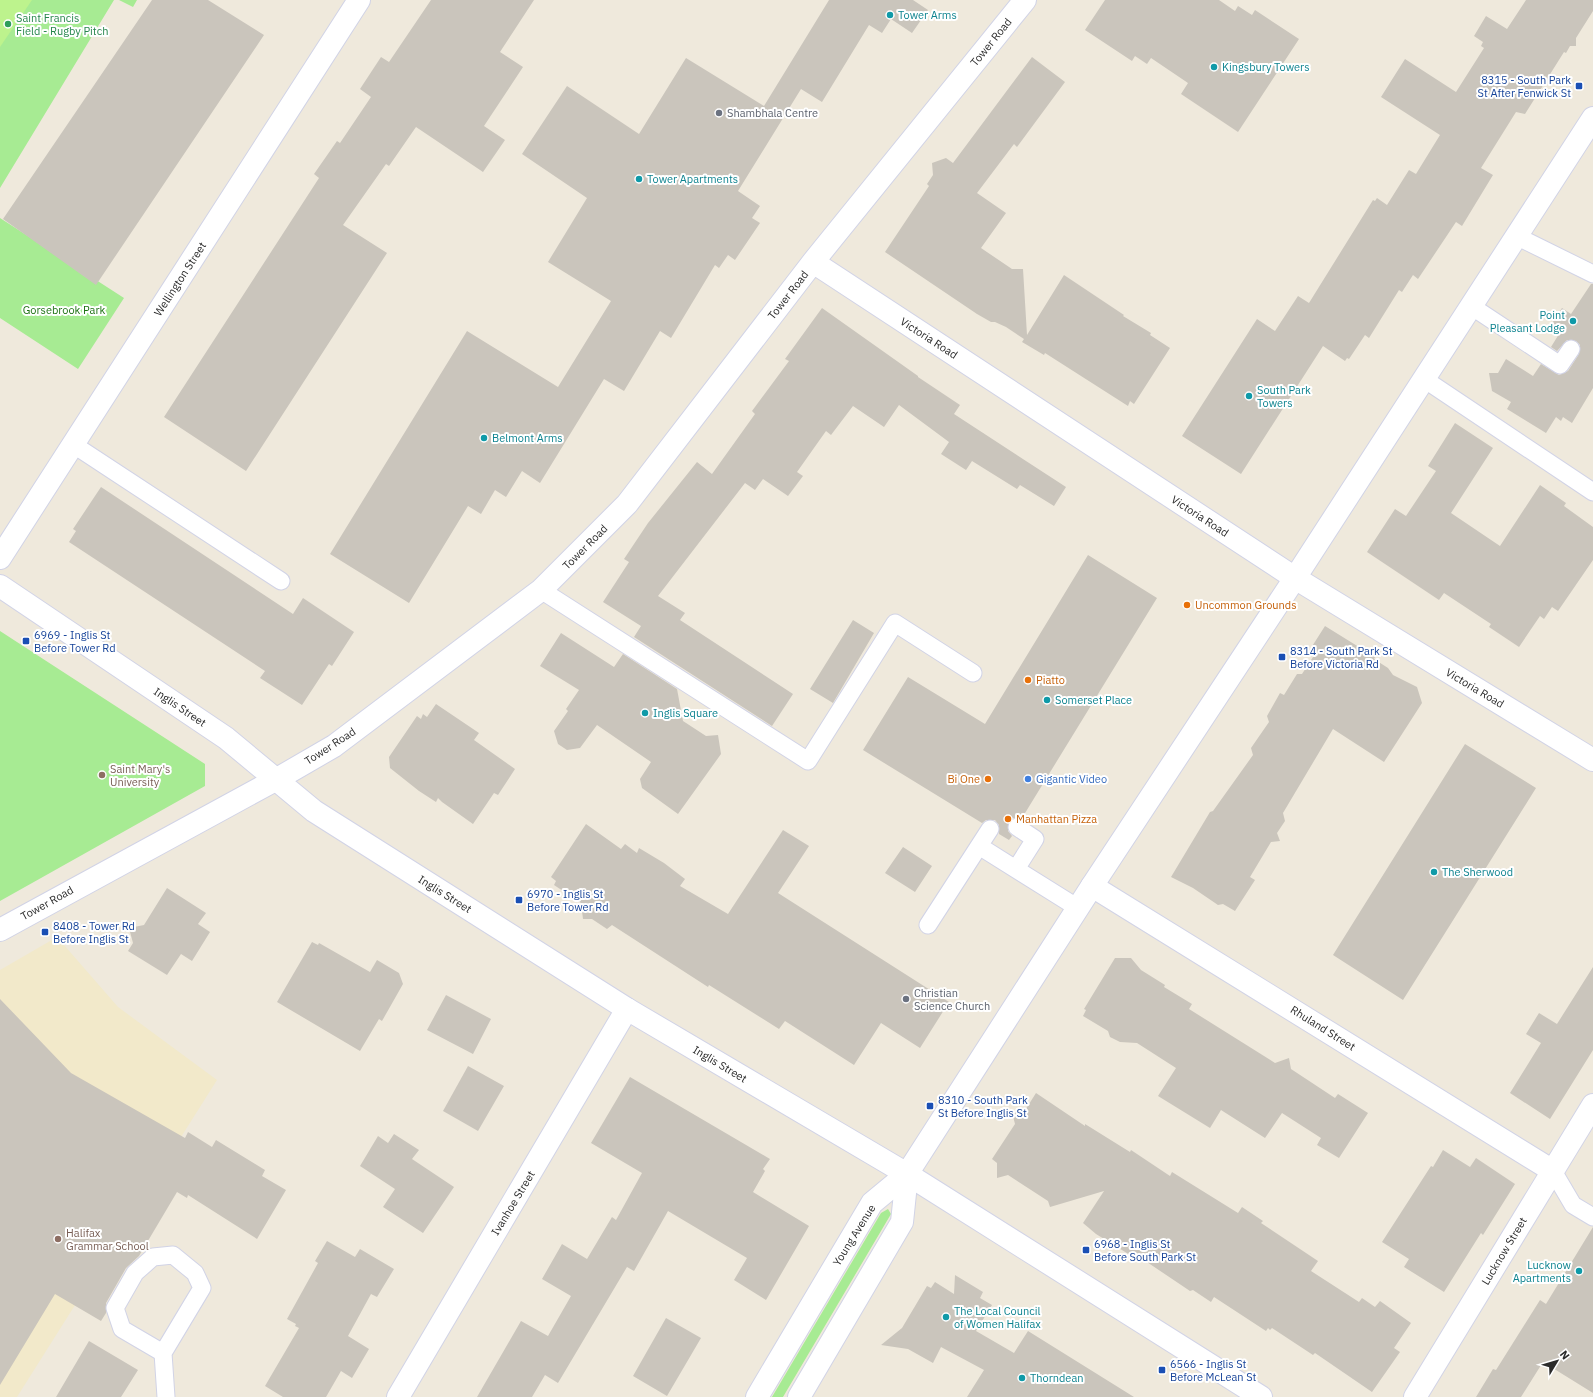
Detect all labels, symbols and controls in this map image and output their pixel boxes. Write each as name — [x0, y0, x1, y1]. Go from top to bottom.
place label: Tower Arms — [898, 8, 957, 22]
marker: Tower Arms — [885, 10, 895, 20]
place label: Saint Francis Field - Rugby Pitch — [16, 11, 108, 38]
street label: Tower Road — [967, 15, 1015, 69]
marker: Saint Francis Field - Rugby Pitch — [3, 19, 13, 29]
place label: Kingsbury Towers — [1222, 60, 1310, 74]
marker: Kingsbury Towers — [1209, 62, 1219, 72]
place label: 8315 - South Park St After Fenwick St — [1478, 73, 1571, 100]
marker: 8315 - South Park St After Fenwick St — [1574, 81, 1584, 91]
place label: Shambhala Centre — [727, 106, 818, 120]
marker: Shambhala Centre — [714, 108, 724, 118]
place label: Tower Apartments — [647, 172, 738, 186]
marker: Tower Apartments — [634, 174, 644, 184]
street label: Wellington Street — [151, 239, 209, 319]
street label: Tower Road — [765, 268, 811, 322]
park label: Gorsebrook Park — [23, 303, 105, 317]
place label: Point Pleasant Lodge — [1490, 308, 1565, 335]
street label: Victoria Road — [898, 314, 960, 362]
marker: Point Pleasant Lodge — [1568, 316, 1578, 326]
place label: South Park Towers — [1257, 383, 1311, 410]
marker: South Park Towers — [1244, 391, 1254, 401]
place label: Belmont Arms — [492, 431, 563, 445]
marker: Belmont Arms — [479, 433, 489, 443]
street label: Victoria Road — [1169, 492, 1231, 540]
street label: Tower Road — [560, 522, 610, 572]
place label: Uncommon Grounds — [1195, 598, 1297, 612]
marker: Uncommon Grounds — [1182, 600, 1192, 610]
place label: 6969 - Inglis St Before Tower Rd — [34, 628, 116, 655]
marker: 6969 - Inglis St Before Tower Rd — [21, 636, 31, 646]
place label: 8314 - South Park St Before Victoria Rd — [1290, 644, 1393, 671]
marker: 8314 - South Park St Before Victoria Rd — [1277, 652, 1287, 662]
street label: Victoria Road — [1443, 665, 1507, 711]
place label: Piatto — [1036, 673, 1065, 687]
marker: Piatto — [1023, 675, 1033, 685]
street label: Inglis Street — [151, 684, 209, 730]
place label: Somerset Place — [1055, 693, 1132, 707]
marker: Somerset Place — [1042, 695, 1052, 705]
place label: Inglis Square — [653, 706, 718, 720]
marker: Inglis Square — [640, 708, 650, 718]
street label: Tower Road — [302, 724, 358, 768]
place label: Saint Mary's University — [110, 762, 170, 789]
marker: Saint Mary's University — [97, 770, 107, 780]
place label: Bi One — [947, 772, 980, 786]
place label: Gigantic Video — [1036, 772, 1107, 786]
marker: Bi One — [983, 774, 993, 784]
marker: Gigantic Video — [1023, 774, 1033, 784]
place label: Manhattan Pizza — [1016, 812, 1097, 826]
marker: Manhattan Pizza — [1003, 814, 1013, 824]
place label: The Sherwood — [1442, 865, 1513, 879]
marker: The Sherwood — [1429, 867, 1439, 877]
street label: Inglis Street — [416, 872, 474, 916]
street label: Tower Road — [18, 883, 76, 923]
place label: 6970 - Inglis St Before Tower Rd — [527, 887, 609, 914]
marker: 6970 - Inglis St Before Tower Rd — [514, 895, 524, 905]
place label: 8408 - Tower Rd Before Inglis St — [53, 919, 135, 946]
marker: 8408 - Tower Rd Before Inglis St — [40, 927, 50, 937]
place label: Christian Science Church — [914, 986, 990, 1013]
marker: Christian Science Church — [901, 994, 911, 1004]
street label: Rhuland Street — [1288, 1003, 1358, 1054]
street label: Inglis Street — [691, 1042, 750, 1086]
place label: 8310 - South Park St Before Inglis St — [938, 1093, 1028, 1120]
marker: 8310 - South Park St Before Inglis St — [925, 1101, 935, 1111]
street label: Ivanhoe Street — [488, 1168, 538, 1238]
street label: Young Avenue — [830, 1202, 878, 1268]
street label: Lucknow Street — [1478, 1214, 1530, 1287]
place label: Halifax Grammar School — [66, 1226, 149, 1253]
marker: Halifax Grammar School — [53, 1234, 63, 1244]
place label: 6968 - Inglis St Before South Park St — [1094, 1237, 1196, 1264]
marker: 6968 - Inglis St Before South Park St — [1081, 1245, 1091, 1255]
place label: Lucknow Apartments — [1513, 1258, 1572, 1285]
marker: Lucknow Apartments — [1574, 1266, 1584, 1276]
place label: The Local Council of Women Halifax — [954, 1304, 1041, 1331]
marker: The Local Council of Women Halifax — [941, 1312, 951, 1322]
north arrow — [1537, 1341, 1577, 1381]
text: N — [1557, 1347, 1573, 1362]
place label: 6566 - Inglis St Before McLean St — [1170, 1357, 1257, 1384]
marker: 6566 - Inglis St Before McLean St — [1157, 1365, 1167, 1375]
place label: Thorndean — [1030, 1371, 1084, 1385]
marker: Thorndean — [1017, 1373, 1027, 1383]

